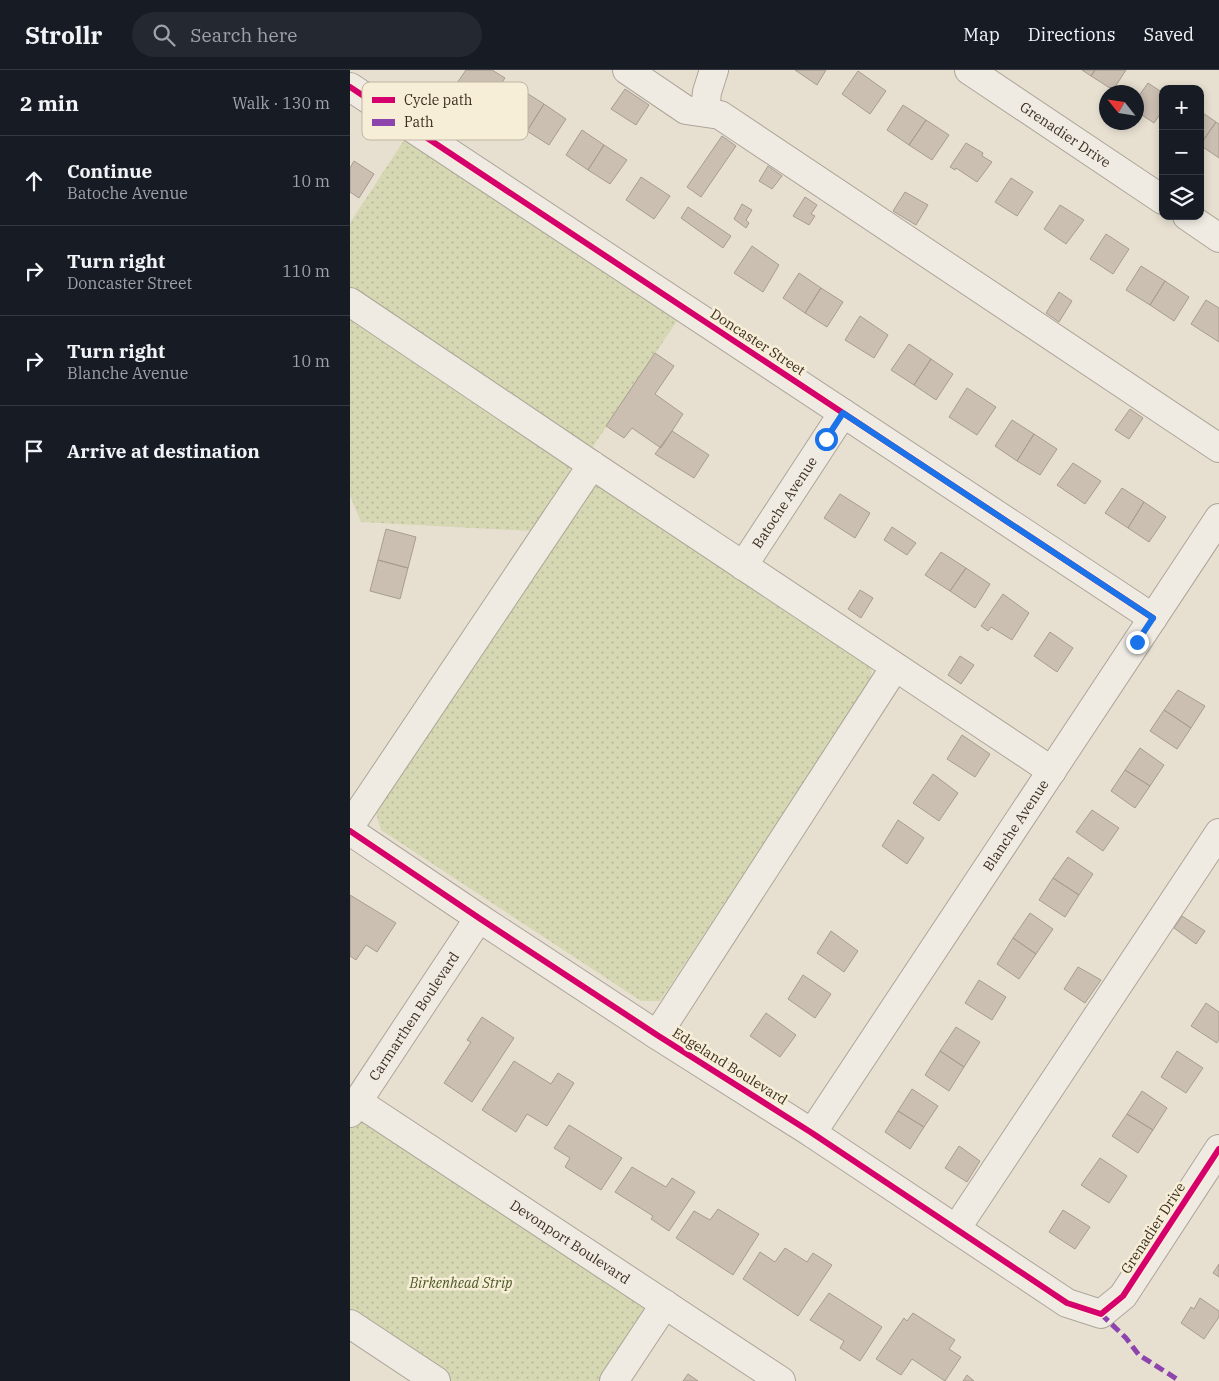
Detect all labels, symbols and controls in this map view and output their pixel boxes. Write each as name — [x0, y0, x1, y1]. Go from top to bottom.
search box — [132, 12, 482, 57]
text: Strollr — [25, 19, 102, 51]
icon: search — [150, 21, 178, 49]
text: Search here — [190, 23, 297, 47]
text: Map — [963, 23, 1000, 46]
text: Directions — [1028, 23, 1116, 46]
text: Saved — [1144, 23, 1194, 46]
legend — [362, 82, 528, 140]
north arrow — [1099, 85, 1144, 130]
map controls — [1159, 85, 1204, 220]
button: + — [1159, 85, 1204, 130]
text: 2 min — [20, 89, 79, 117]
text: Cycle path — [404, 91, 473, 109]
text: Walk · 130 m — [232, 93, 330, 113]
street label: Grenadier Drive — [1016, 98, 1114, 171]
text: Path — [404, 113, 434, 131]
button: − — [1159, 130, 1204, 175]
text: Continue — [67, 159, 152, 183]
icon: ahead — [20, 167, 48, 195]
text: 10 m — [292, 171, 330, 191]
button: layers — [1159, 175, 1204, 220]
text: Batoche Avenue — [67, 183, 188, 203]
text: Turn right — [67, 249, 165, 273]
icon: right — [20, 257, 48, 285]
text: 110 m — [282, 261, 330, 281]
text: Doncaster Street — [67, 273, 192, 293]
street label: Doncaster Street — [707, 305, 809, 379]
text: Turn right — [67, 339, 165, 363]
icon: right — [20, 347, 48, 375]
text: 10 m — [292, 351, 330, 371]
text: Blanche Avenue — [67, 363, 188, 383]
route start — [815, 428, 838, 451]
icon: arrive — [20, 437, 48, 465]
text: Arrive at destination — [67, 439, 260, 463]
street label: Batoche Avenue — [748, 453, 821, 552]
route end — [1126, 631, 1149, 654]
street label: Blanche Avenue — [979, 776, 1052, 875]
street label: Carmarthen Boulevard — [365, 948, 463, 1084]
street label: Edgeland Boulevard — [669, 1023, 791, 1109]
street label: Grenadier Drive — [1117, 1179, 1189, 1277]
street label: Devonport Boulevard — [507, 1196, 634, 1288]
park label: Birkenhead Strip — [408, 1274, 513, 1292]

